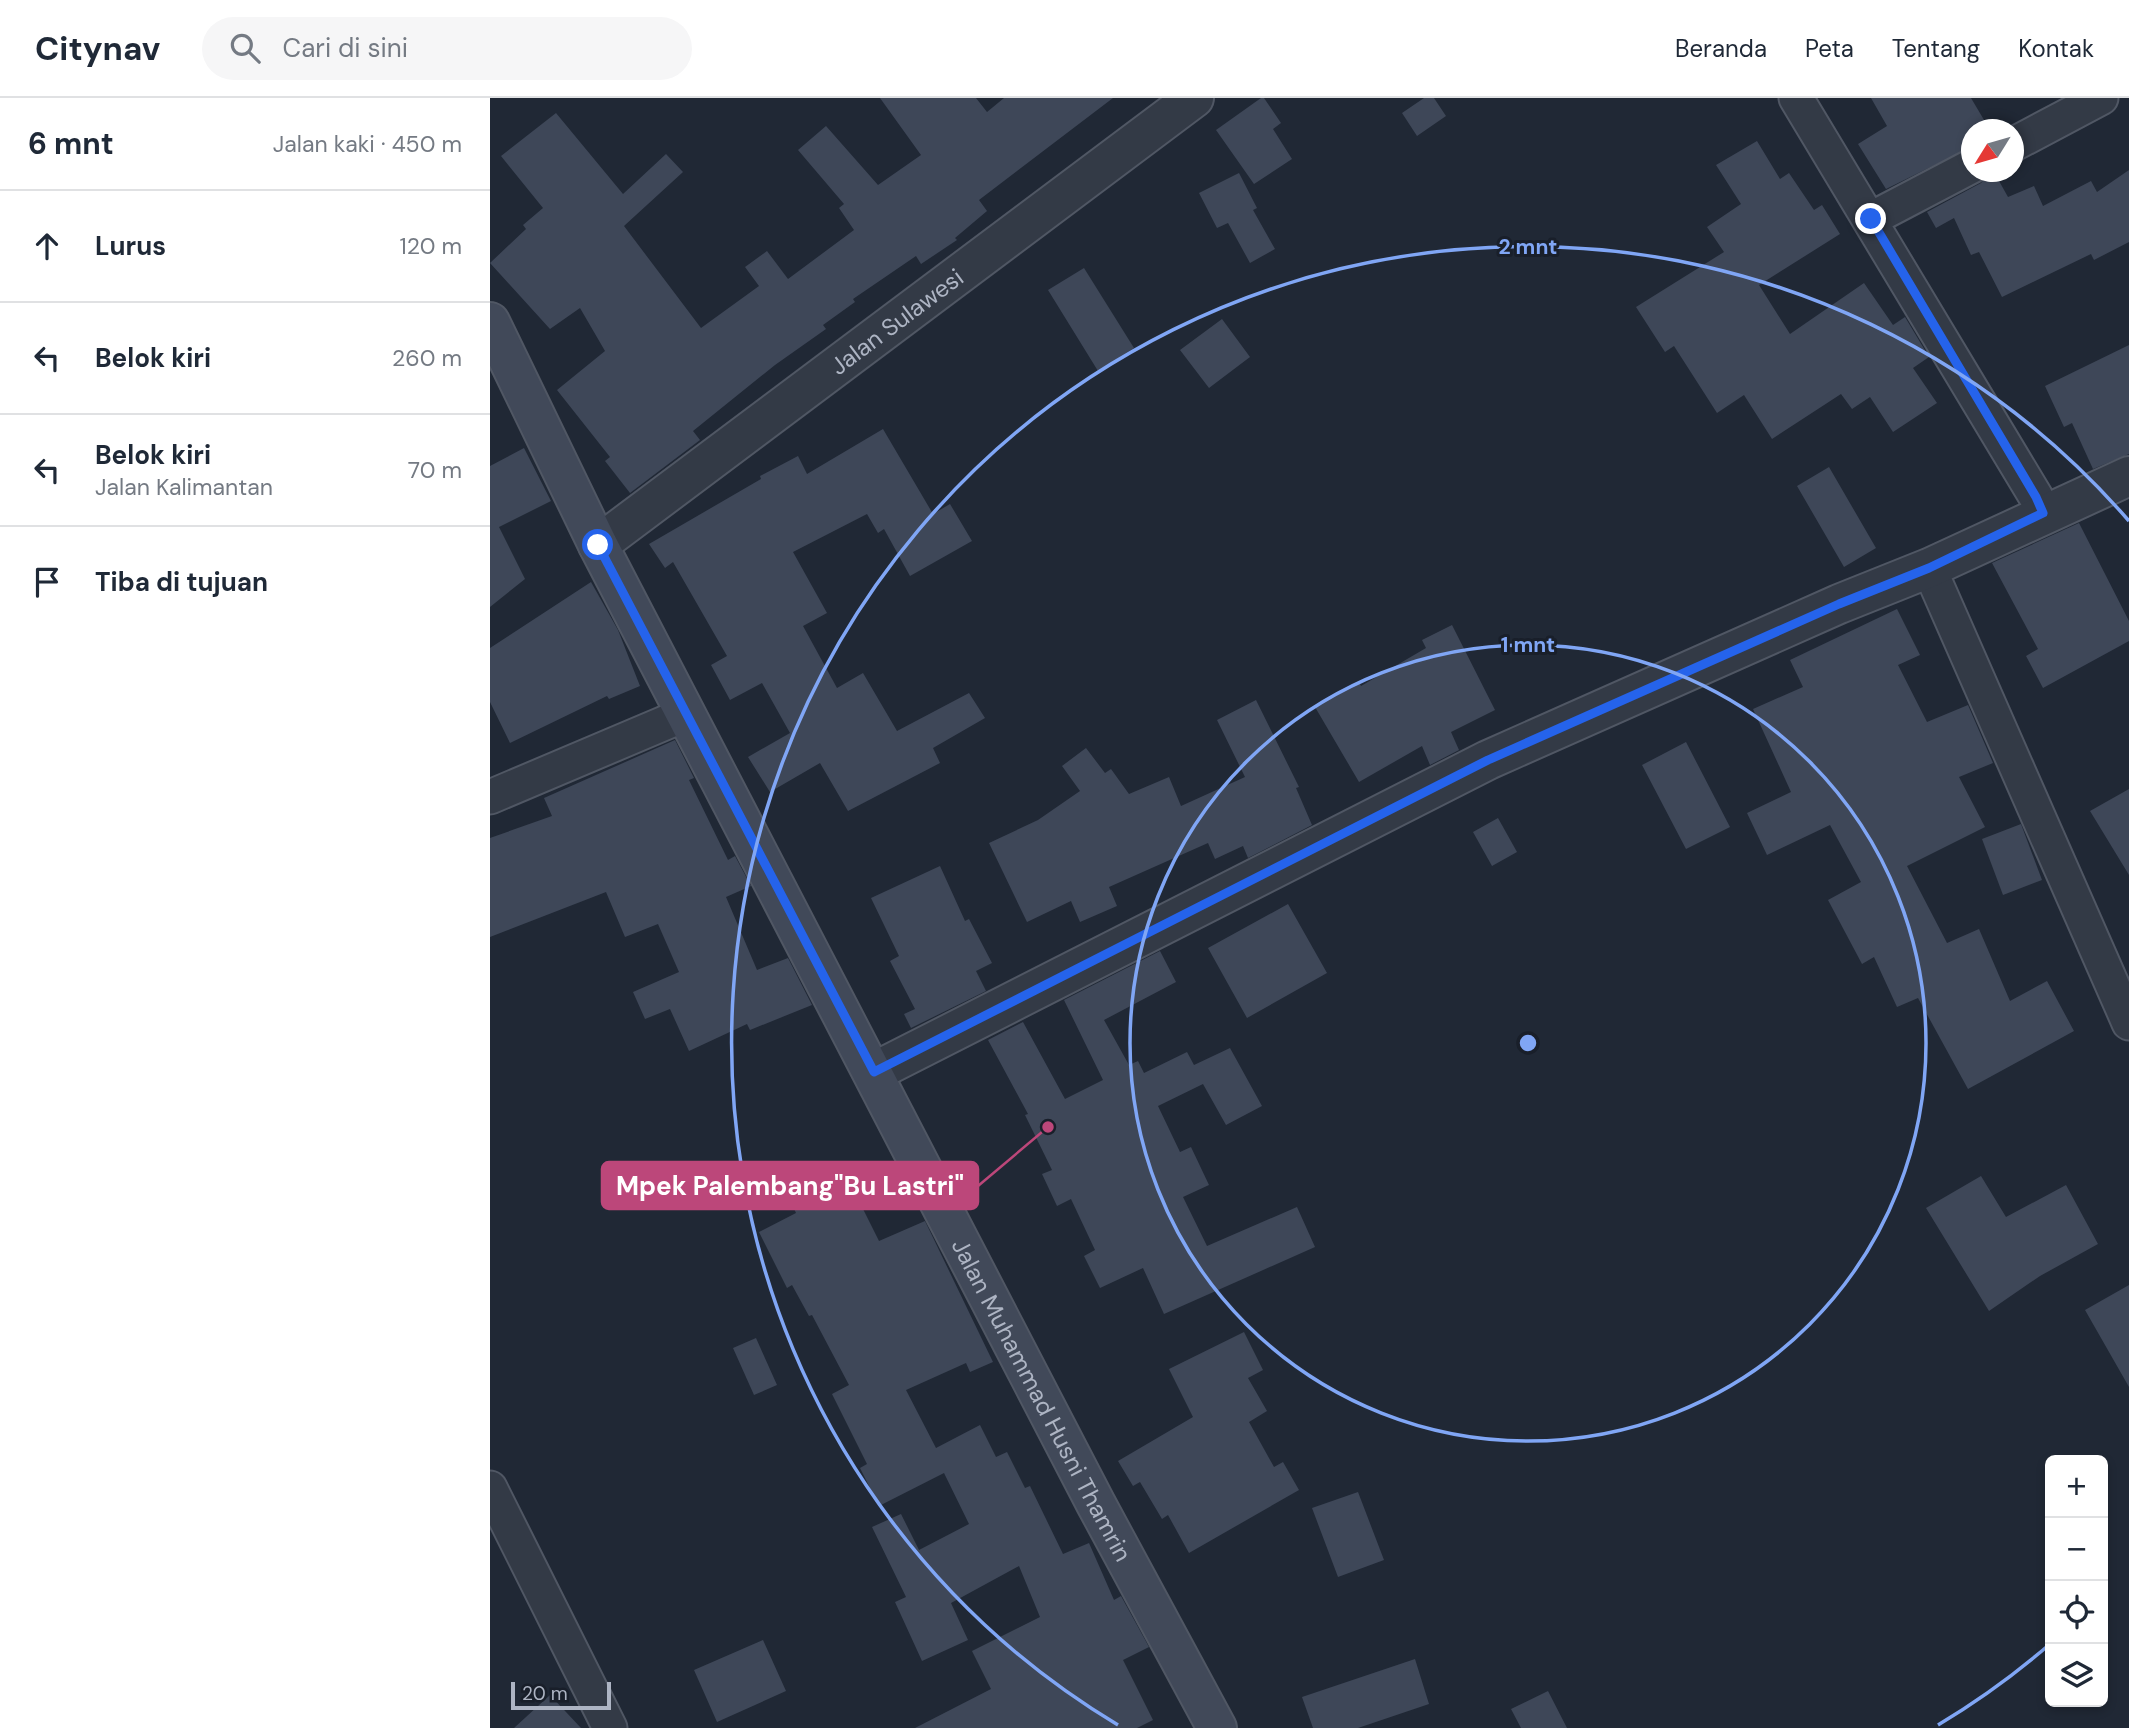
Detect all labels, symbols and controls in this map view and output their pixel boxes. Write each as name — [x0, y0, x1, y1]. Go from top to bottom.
search box — [202, 17, 692, 80]
text: Citynav — [35, 27, 160, 70]
icon: search — [226, 29, 264, 67]
text: Cari di sini — [282, 31, 408, 65]
text: Beranda — [1675, 33, 1767, 64]
text: Peta — [1805, 33, 1854, 64]
text: Tentang — [1892, 33, 1980, 64]
text: Kontak — [2018, 33, 2094, 64]
north arrow — [1961, 119, 2024, 182]
text: 6 mnt — [28, 124, 114, 163]
text: Jalan kaki · 450 m — [273, 129, 462, 159]
route end — [1855, 203, 1886, 234]
icon: ahead — [28, 227, 66, 265]
text: Lurus — [95, 229, 166, 263]
text: 120 m — [399, 231, 462, 261]
text: 2 mnt — [1499, 233, 1557, 261]
street label: Jalan Sulawesi — [824, 261, 969, 381]
icon: left — [28, 339, 66, 377]
text: Belok kiri — [95, 341, 211, 375]
text: 260 m — [392, 343, 462, 373]
text: Belok kiri — [95, 438, 211, 472]
icon: left — [28, 451, 66, 489]
text: 70 m — [408, 455, 462, 485]
text: Jalan Kalimantan — [95, 472, 273, 502]
route start — [582, 529, 613, 560]
icon: arrive — [28, 563, 66, 601]
text: Tiba di tujuan — [95, 565, 268, 599]
text: 1 mnt — [1501, 631, 1555, 659]
centre of rings — [1516, 1031, 1540, 1055]
callout: Mpek Palembang"Bu Lastri" — [602, 1162, 978, 1209]
text: Mpek Palembang"Bu Lastri" — [616, 1169, 964, 1203]
street label: Jalan Muhammad Husni Thamrin — [945, 1233, 1139, 1567]
map controls — [2045, 1455, 2108, 1707]
button: + — [2045, 1455, 2108, 1518]
button: − — [2045, 1518, 2108, 1581]
button: locate — [2045, 1581, 2108, 1644]
button: layers — [2045, 1644, 2108, 1707]
scale bar — [511, 1679, 611, 1711]
text: 20 m — [522, 1681, 568, 1706]

